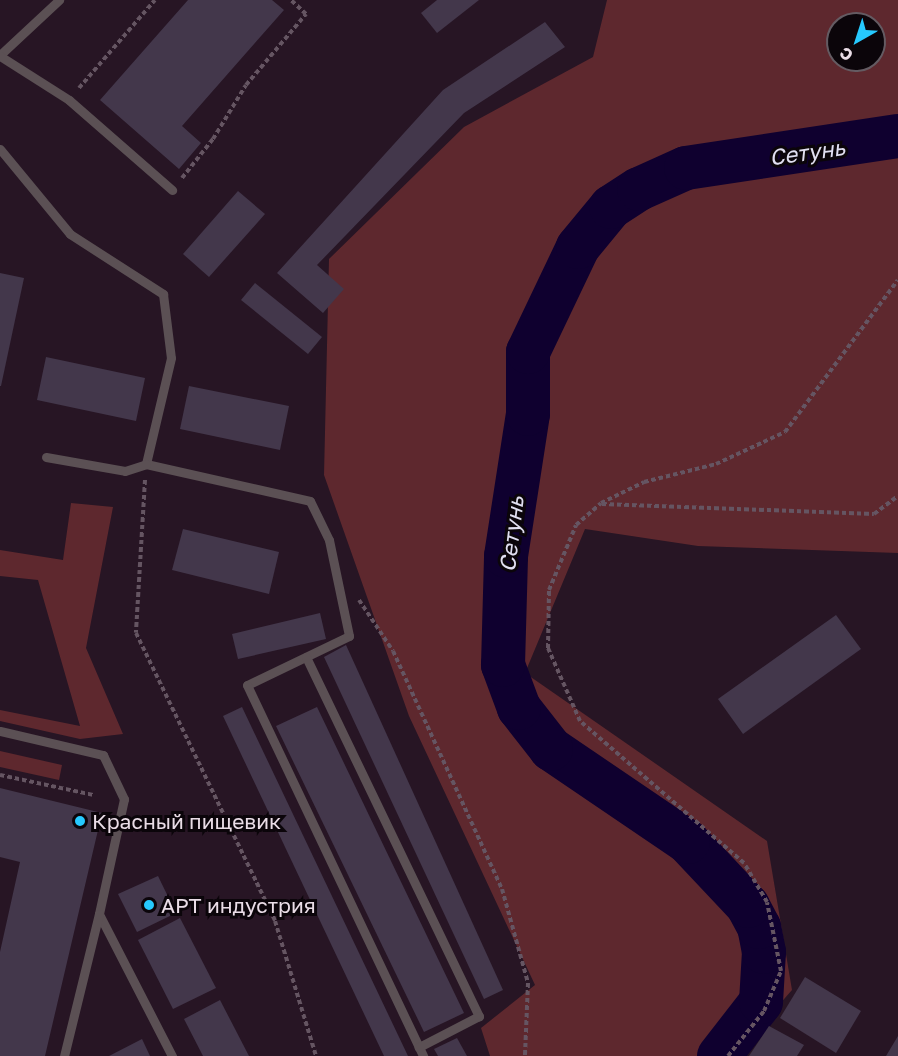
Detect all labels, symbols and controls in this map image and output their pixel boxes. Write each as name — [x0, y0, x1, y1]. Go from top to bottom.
north arrow — [826, 12, 886, 72]
text: С — [835, 43, 857, 66]
water label: Сетунь — [768, 134, 846, 170]
water label: Сетунь — [493, 495, 529, 573]
place label: Красный пищевик — [92, 808, 281, 834]
marker: Красный пищевик — [73, 814, 87, 828]
place label: АРТ индустрия — [161, 892, 316, 918]
marker: АРТ индустрия — [142, 898, 156, 912]

